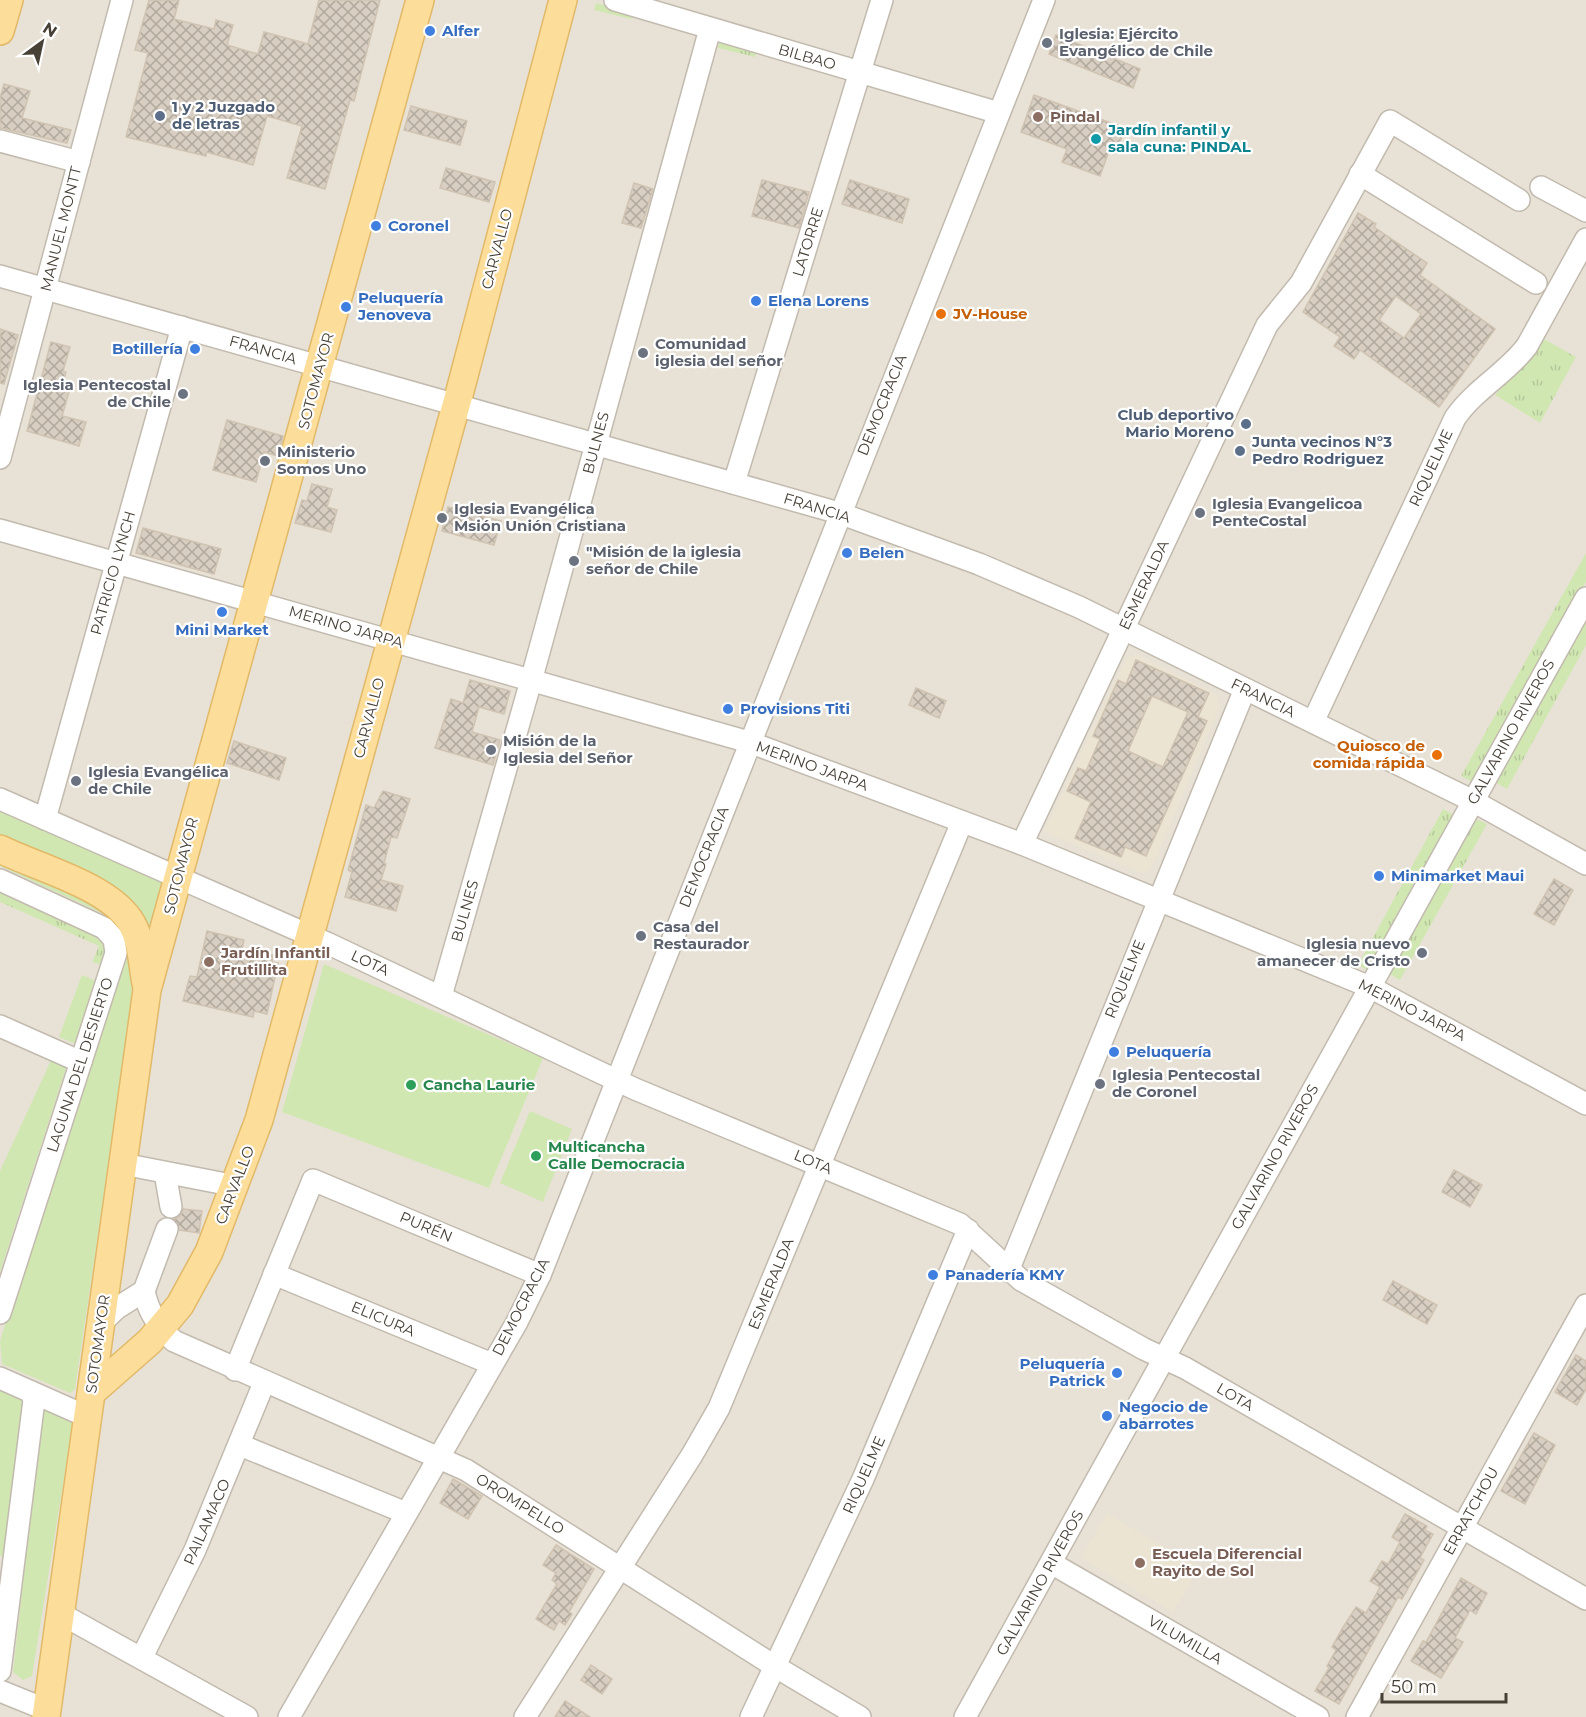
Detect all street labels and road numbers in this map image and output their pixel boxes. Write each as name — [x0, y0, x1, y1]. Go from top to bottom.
street label: BILBAO — [776, 39, 838, 74]
street label: MANUEL MONTT — [36, 164, 85, 293]
street label: LATORRE — [788, 205, 827, 279]
street label: CARVALLO — [477, 206, 516, 291]
street label: SOTOMAYOR — [293, 330, 338, 431]
street label: FRANCIA — [227, 331, 299, 368]
street label: DEMOCRACIA — [853, 351, 911, 458]
street label: BULNES — [578, 410, 613, 476]
street label: RIQUELME — [1404, 426, 1457, 509]
street label: FRANCIA — [781, 488, 853, 527]
street label: PATRICIO LYNCH — [86, 509, 139, 637]
street label: ESMERALDA — [1114, 537, 1173, 633]
street label: MERINO JARPA — [287, 601, 406, 652]
street label: GALVARINO RIVEROS — [1463, 656, 1558, 808]
street label: FRANCIA — [1228, 674, 1299, 721]
street label: CARVALLO — [349, 675, 388, 760]
street label: MERINO JARPA — [753, 736, 871, 795]
street label: DEMOCRACIA — [675, 803, 733, 910]
street label: SOTOMAYOR — [159, 815, 202, 916]
street label: BULNES — [447, 878, 482, 944]
street label: RIQUELME — [1100, 937, 1149, 1021]
street label: LOTA — [348, 946, 393, 980]
street label: MERINO JARPA — [1355, 974, 1469, 1045]
street label: LAGUNA DEL DESIERTO — [42, 975, 117, 1155]
street label: GALVARINO RIVEROS — [1227, 1081, 1322, 1233]
street label: CARVALLO — [211, 1143, 258, 1227]
street label: LOTA — [791, 1145, 835, 1178]
street label: PURÉN — [397, 1207, 456, 1246]
street label: ESMERALDA — [744, 1235, 798, 1332]
street label: DEMOCRACIA — [488, 1254, 553, 1359]
street label: SOTOMAYOR — [81, 1293, 114, 1395]
street label: ELICURA — [348, 1297, 418, 1341]
street label: LOTA — [1213, 1378, 1257, 1415]
street label: RIQUELME — [838, 1433, 889, 1517]
street label: ERRATCHOU — [1439, 1463, 1503, 1558]
street label: OROMPELLO — [472, 1469, 568, 1538]
street label: PAILAMACO — [179, 1476, 234, 1568]
street label: GALVARINO RIVEROS — [992, 1507, 1087, 1659]
street label: VILUMILLA — [1145, 1611, 1226, 1669]

